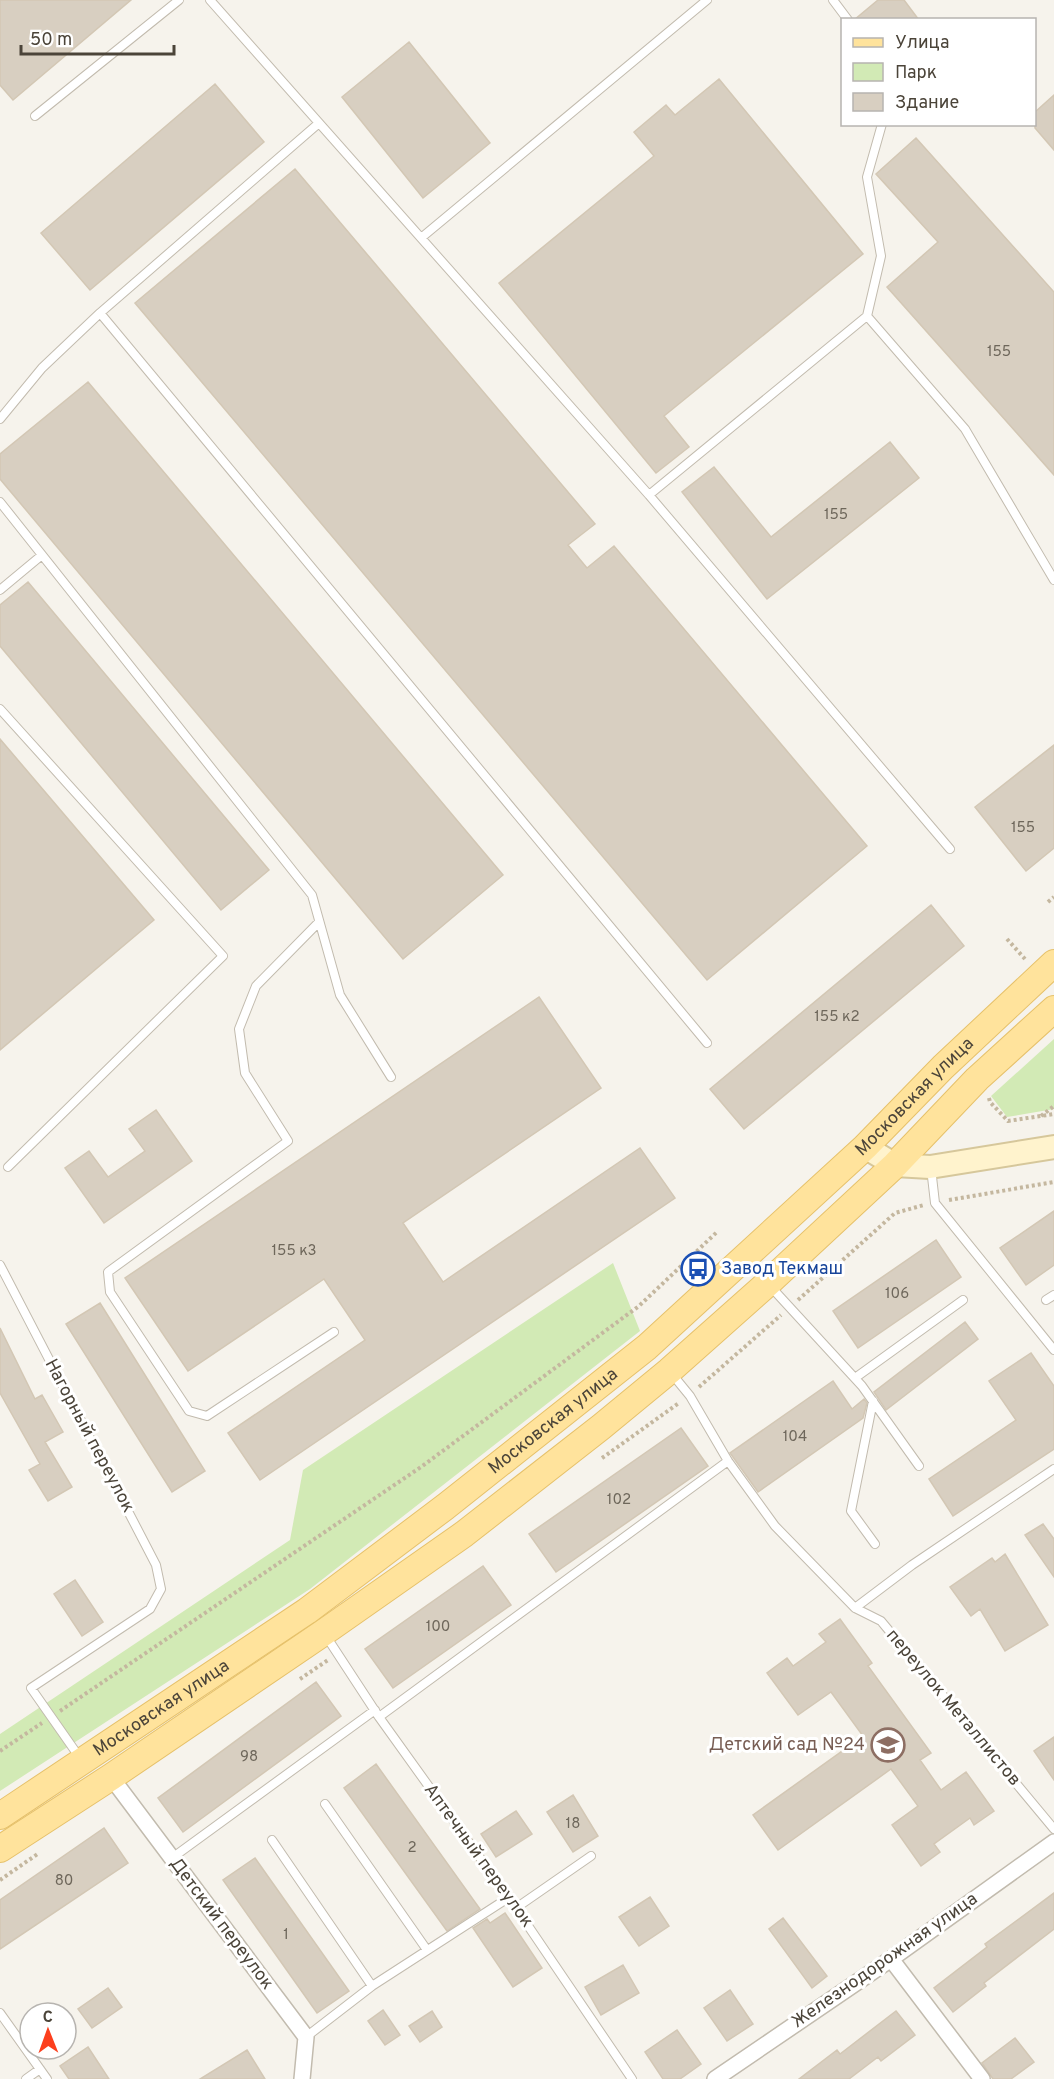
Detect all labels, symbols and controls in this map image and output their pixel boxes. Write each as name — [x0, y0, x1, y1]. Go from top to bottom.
scale bar — [21, 18, 174, 56]
legend — [841, 18, 1036, 126]
text: 50 m — [30, 29, 72, 52]
text: Улица — [895, 32, 949, 55]
text: Парк — [895, 62, 937, 85]
text: Здание — [895, 92, 959, 115]
house number: 155 — [987, 343, 1011, 362]
house number: 155 — [824, 506, 848, 525]
house number: 155 — [1011, 819, 1035, 838]
house number: 155 к2 — [814, 1008, 860, 1027]
street label: Московская улица — [851, 1032, 979, 1162]
house number: 155 к3 — [271, 1242, 317, 1261]
bus stop icon: Завод Текмаш — [680, 1251, 716, 1287]
place label: Завод Текмаш — [721, 1258, 843, 1281]
house number: 106 — [885, 1285, 909, 1304]
street label: Нагорный переулок — [39, 1355, 139, 1517]
street label: Московская улица — [484, 1363, 623, 1480]
house number: 104 — [783, 1428, 807, 1447]
house number: 102 — [607, 1491, 631, 1510]
house number: 100 — [426, 1618, 450, 1637]
street label: переулок Металлистов — [880, 1625, 1026, 1791]
street label: Московская улица — [89, 1655, 234, 1762]
school or university icon: Детский сад №24 — [870, 1727, 906, 1763]
place label: Детский сад №24 — [709, 1734, 865, 1757]
house number: 98 — [240, 1748, 258, 1767]
street label: Аптечный переулок — [418, 1780, 538, 1932]
house number: 18 — [566, 1815, 580, 1834]
house number: 2 — [407, 1839, 417, 1858]
street label: Детский переулок — [164, 1853, 278, 1995]
house number: 80 — [55, 1872, 73, 1891]
street label: Железнодорожная улица — [788, 1888, 982, 2034]
house number: 1 — [283, 1926, 289, 1945]
north arrow — [18, 2001, 78, 2061]
text: С — [42, 2008, 53, 2028]

